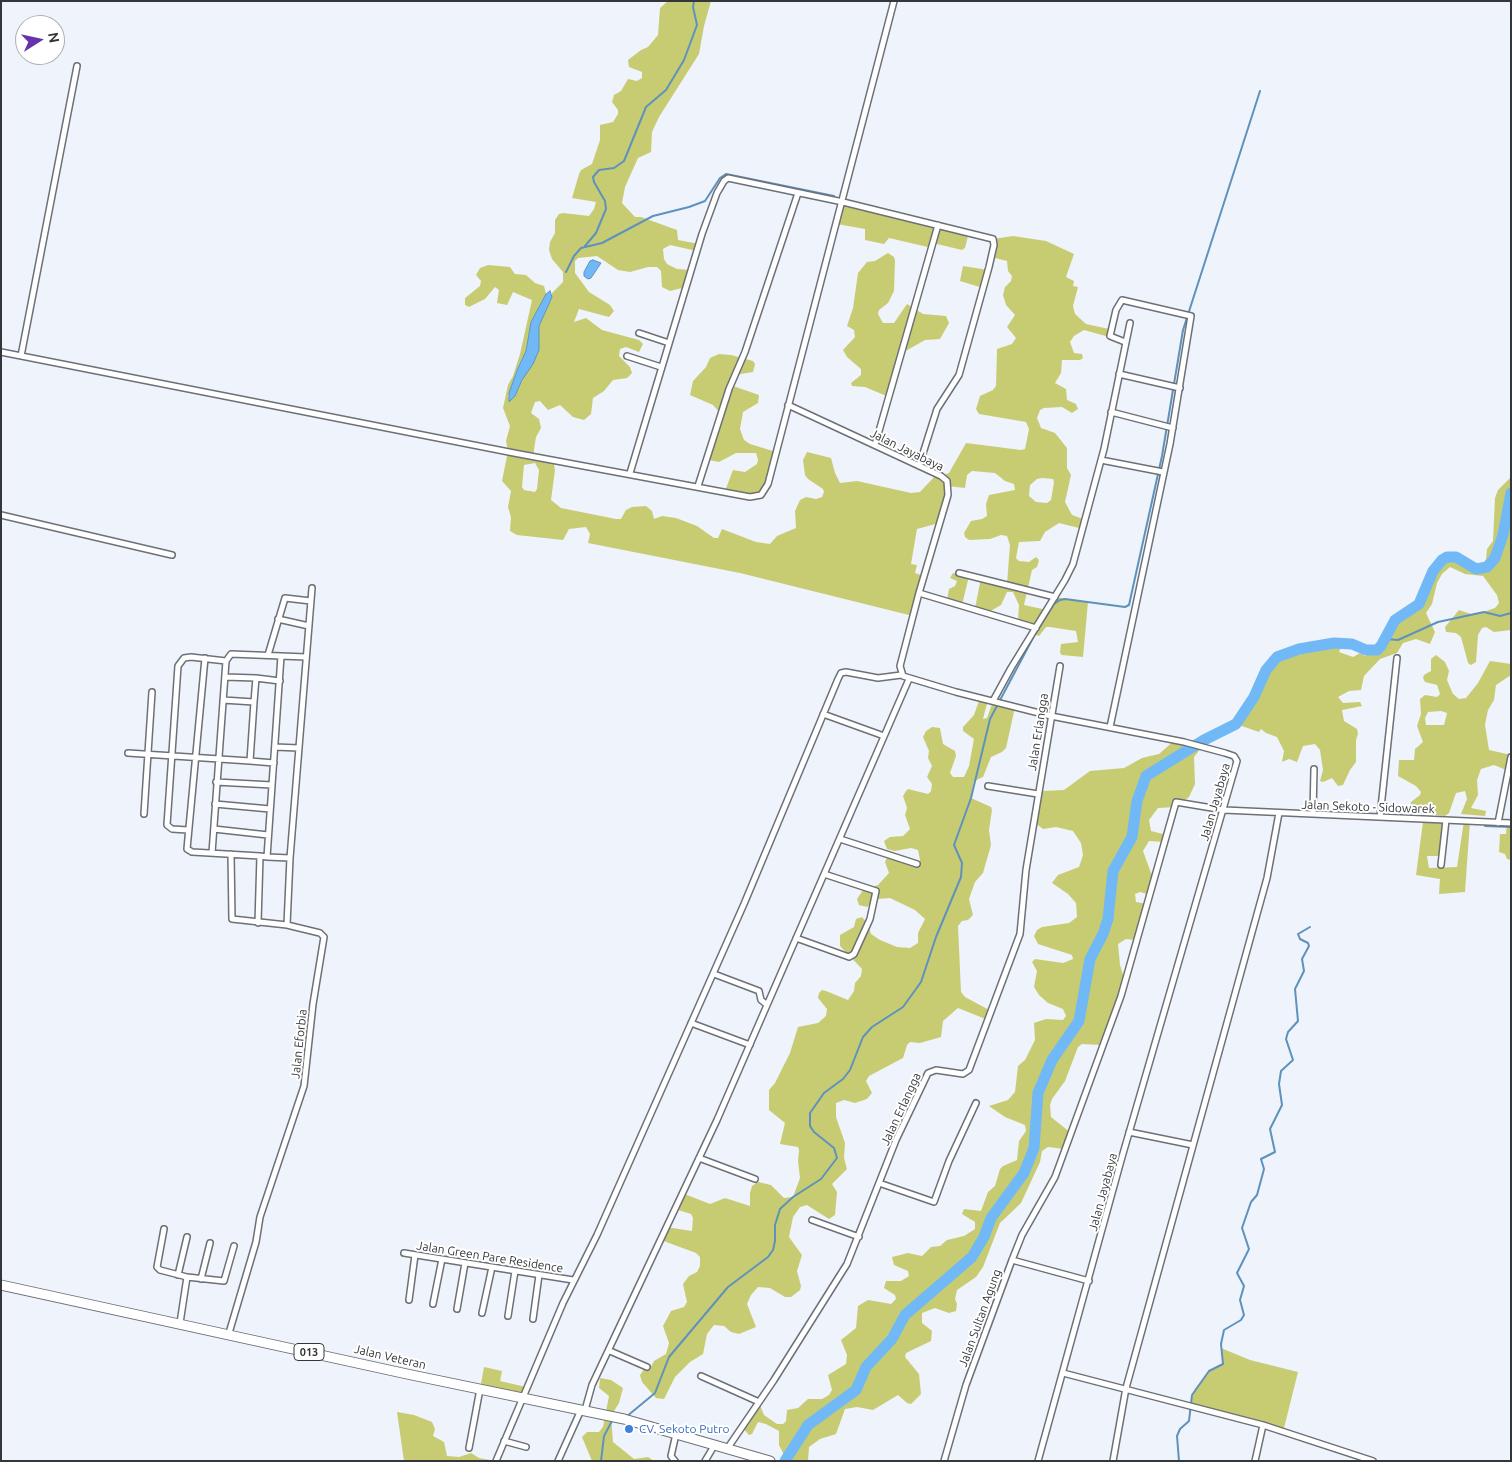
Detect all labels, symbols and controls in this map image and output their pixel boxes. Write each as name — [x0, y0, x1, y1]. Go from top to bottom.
north arrow — [15, 15, 65, 65]
text: N — [45, 31, 63, 44]
street label: Jalan Jayabaya — [868, 426, 946, 474]
street label: Jalan Erlangga — [1025, 692, 1051, 772]
street label: Jalan Jayabaya — [1197, 762, 1233, 842]
street label: Jalan Sekoto - Sidowarek — [1301, 797, 1435, 817]
street label: Jalan Eforbia — [288, 1008, 310, 1080]
street label: Jalan Erlangga — [878, 1070, 924, 1148]
street label: Jalan Jayabaya — [1086, 1151, 1120, 1233]
street label: Jalan Green Pare Residence — [416, 1238, 564, 1276]
street label: Jalan Sultan Agung — [956, 1267, 1004, 1369]
street label: Jalan Veteran — [352, 1342, 428, 1372]
road number: 013 — [294, 1344, 324, 1360]
place label: CV. Sekoto Putro — [639, 1422, 730, 1436]
marker: CV. Sekoto Putro — [623, 1423, 635, 1435]

